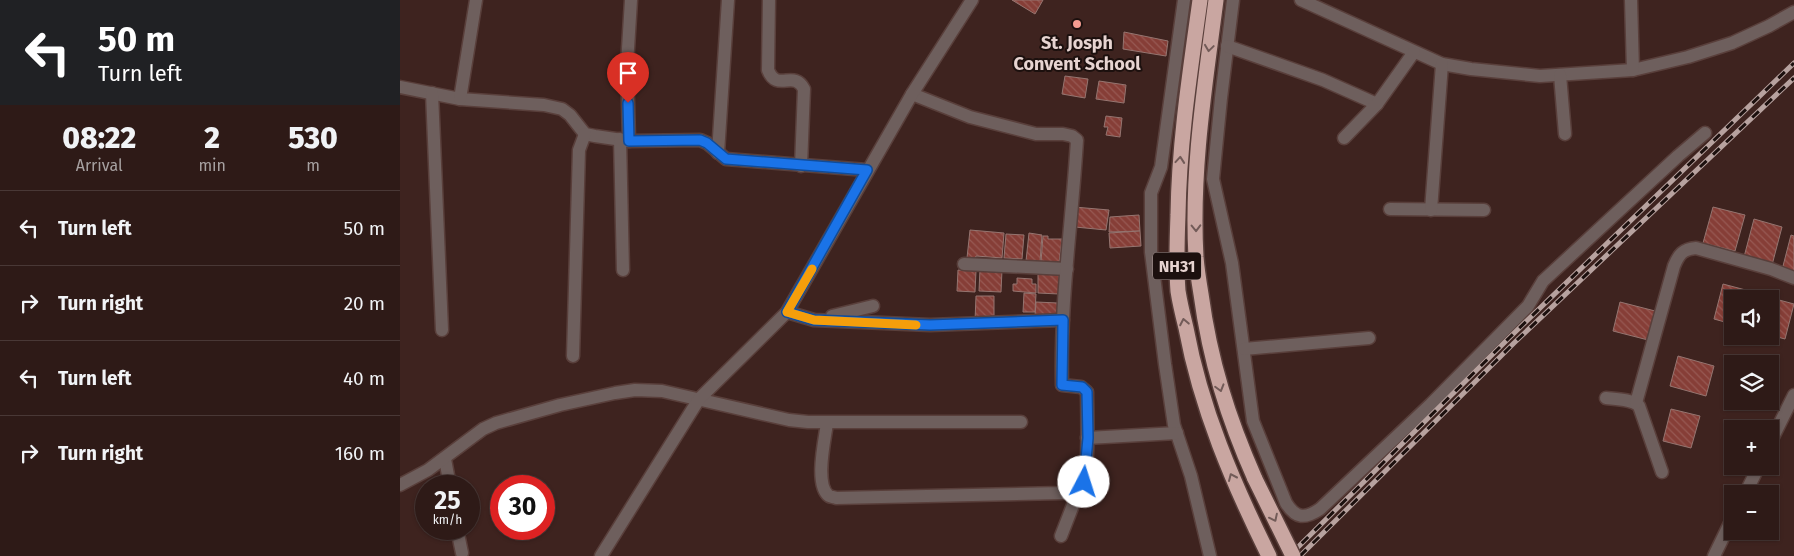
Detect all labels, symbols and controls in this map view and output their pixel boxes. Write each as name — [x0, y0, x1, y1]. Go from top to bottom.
text: 50 m — [98, 18, 175, 60]
marker: St. Josph Convent School — [1071, 18, 1083, 30]
icon: left — [15, 20, 80, 85]
place label: St. Josph Convent School — [1013, 32, 1141, 75]
one-way arrow — [1205, 44, 1215, 53]
pin — [607, 52, 649, 103]
icon: arrive — [614, 59, 642, 87]
text: Turn left — [98, 60, 182, 87]
text: 08:22 — [62, 120, 136, 156]
text: 2 — [204, 120, 220, 156]
text: 530 — [288, 120, 338, 156]
text: Arrival — [76, 156, 123, 175]
text: min — [198, 156, 226, 175]
text: m — [306, 156, 320, 175]
one-way arrow — [1175, 156, 1186, 164]
icon: left — [15, 214, 43, 242]
text: Turn left — [58, 217, 132, 240]
text: 50 m — [344, 217, 385, 240]
one-way arrow — [1190, 224, 1201, 232]
road number: NH31 — [1153, 252, 1201, 280]
icon: right — [15, 289, 43, 317]
map controls — [1724, 290, 1779, 540]
button: sound — [1724, 290, 1779, 345]
text: Turn right — [58, 292, 143, 315]
text: 20 m — [344, 292, 385, 315]
one-way arrow — [1180, 317, 1190, 326]
button: layers — [1724, 355, 1779, 410]
icon: left — [15, 364, 43, 392]
text: Turn left — [58, 367, 132, 390]
text: 40 m — [343, 367, 385, 390]
one-way arrow — [1215, 383, 1225, 391]
button: + — [1724, 420, 1779, 475]
icon: right — [15, 439, 43, 467]
text: Turn right — [58, 442, 143, 465]
text: 160 m — [335, 442, 385, 465]
position arrow — [1057, 455, 1109, 507]
one-way arrow — [1228, 473, 1239, 482]
speed limit sign: 30 — [490, 475, 555, 540]
button: − — [1724, 485, 1779, 540]
text: 25 — [434, 486, 461, 516]
one-way arrow — [1268, 512, 1278, 521]
text: km/h — [433, 513, 462, 527]

